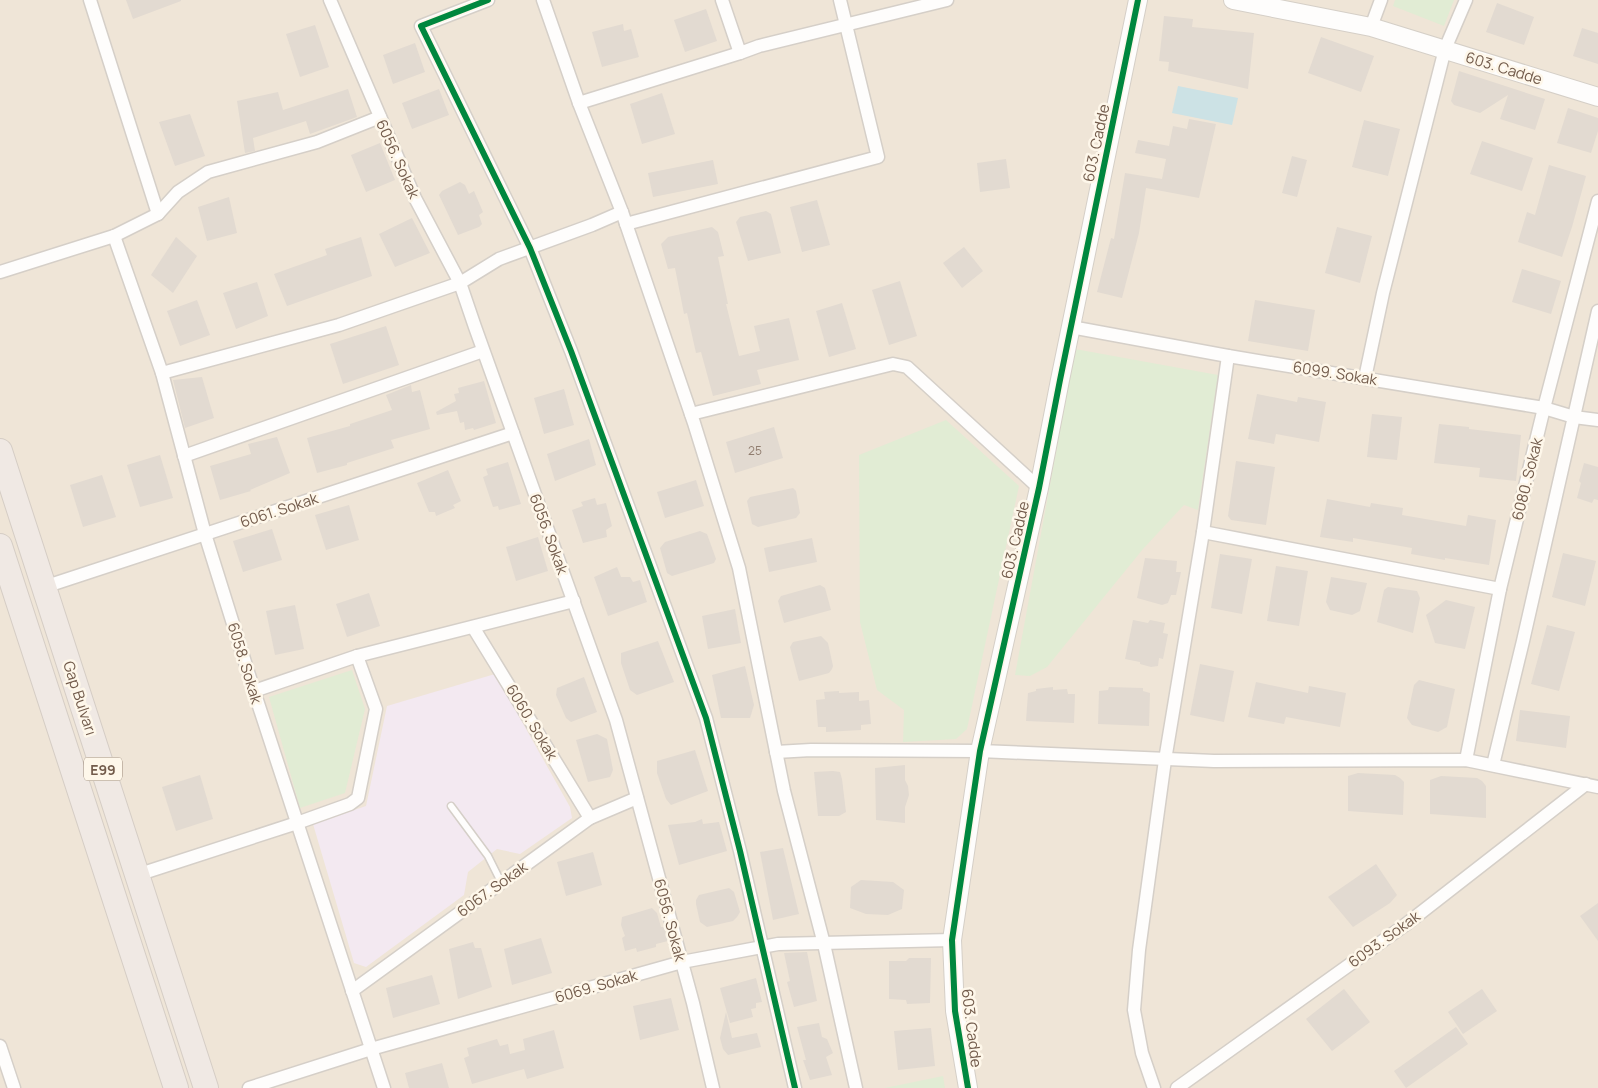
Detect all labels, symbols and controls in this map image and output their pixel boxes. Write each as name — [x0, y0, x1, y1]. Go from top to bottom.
street label: 603. Cadde — [1463, 46, 1545, 90]
street label: 603. Cadde — [1077, 102, 1115, 184]
street label: 6056. Sokak — [371, 116, 425, 202]
street label: 6099. Sokak — [1291, 356, 1379, 390]
street label: 6080. Sokak — [1507, 435, 1548, 523]
house number: 25 — [748, 442, 762, 459]
street label: 6061. Sokak — [237, 487, 321, 532]
street label: 6056. Sokak — [525, 491, 574, 578]
street label: 603. Cadde — [996, 499, 1034, 581]
street label: 6058. Sokak — [223, 620, 267, 707]
street label: Gap Bulvarı — [58, 658, 102, 738]
street label: 6060. Sokak — [501, 680, 563, 764]
road number: E99 — [84, 758, 122, 781]
street label: 6067. Sokak — [452, 856, 532, 922]
street label: 6056. Sokak — [649, 876, 691, 964]
street label: 6093. Sokak — [1344, 905, 1425, 972]
street label: 6069. Sokak — [552, 964, 640, 1008]
street label: 603. Cadde — [957, 987, 987, 1069]

